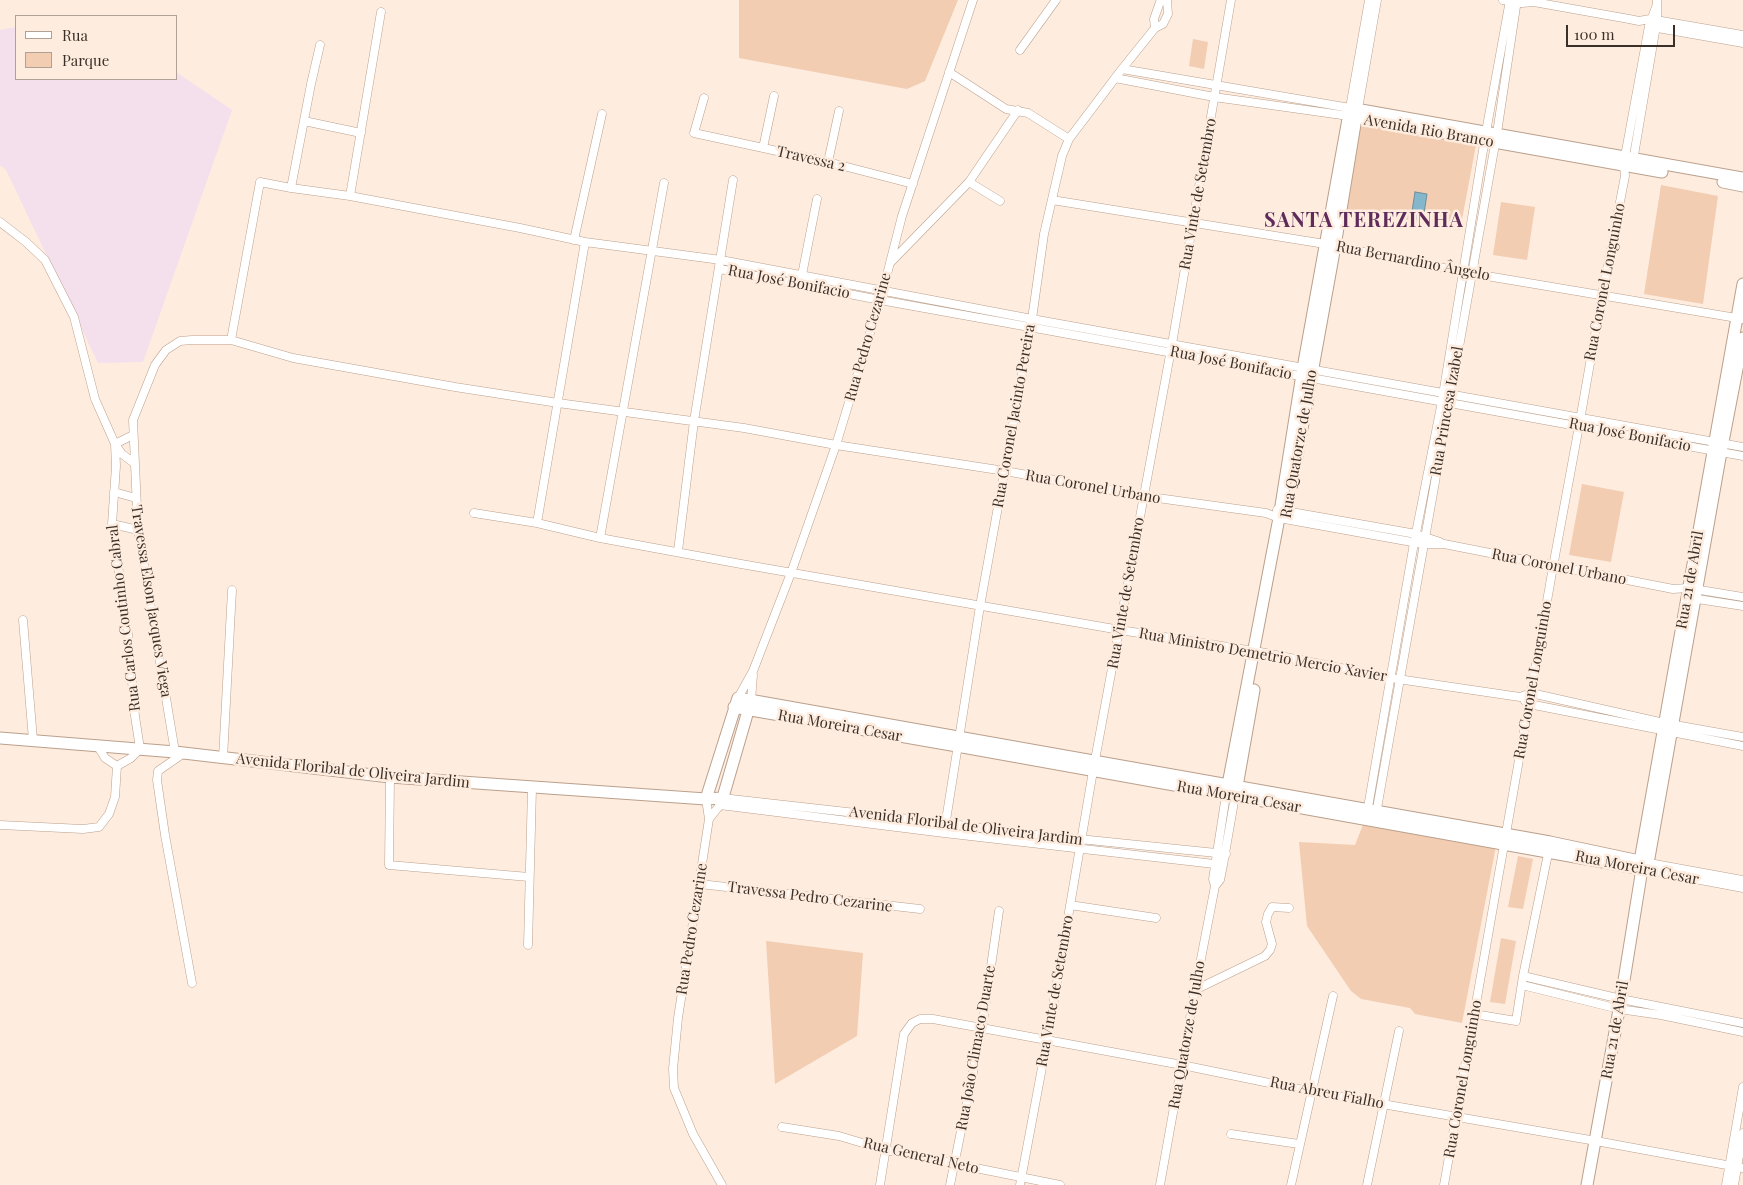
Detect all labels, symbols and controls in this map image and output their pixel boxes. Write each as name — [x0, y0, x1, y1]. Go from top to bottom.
legend — [15, 15, 178, 80]
scale bar — [1568, 15, 1677, 47]
text: 100 m — [1574, 24, 1615, 44]
text: Rua — [62, 25, 88, 45]
text: Parque — [62, 50, 109, 70]
street label: Avenida Rio Branco — [1363, 111, 1495, 151]
street label: Rua Vinte de Setembro — [1176, 117, 1220, 271]
street label: Travessa 2 — [775, 142, 847, 176]
street label: Rua Coronel Longuinho — [1581, 202, 1629, 362]
district label: SANTA TEREZINHA — [1262, 209, 1466, 233]
street label: Rua Bernardino Ângelo — [1335, 237, 1491, 285]
street label: Rua José Bonifacio — [727, 261, 851, 303]
street label: Rua Pedro Cezarine — [841, 271, 895, 403]
street label: Rua Coronel Jacinto Pereira — [989, 323, 1039, 509]
street label: Rua José Bonifacio — [1169, 342, 1293, 384]
street label: Rua Princesa Izabel — [1427, 345, 1467, 477]
street label: Rua Quatorze de Julho — [1277, 368, 1321, 520]
street label: Rua José Bonifacio — [1568, 414, 1692, 456]
street label: Rua Coronel Urbano — [1024, 466, 1162, 508]
street label: Travessa Elson Jacques Viega — [127, 503, 175, 699]
street label: Rua Vinte de Setembro — [1104, 516, 1148, 670]
street label: Rua Carlos Coutinho Cabral — [104, 524, 144, 712]
street label: Rua 21 de Abril — [1673, 529, 1707, 631]
street label: Rua Coronel Urbano — [1490, 545, 1628, 589]
street label: Rua Coronel Longuinho — [1510, 600, 1556, 760]
street label: Rua Ministro Demetrio Mercio Xavier — [1137, 624, 1389, 686]
street label: Rua Moreira Cesar — [777, 706, 903, 746]
street label: Avenida Floribal de Oliveira Jardim — [235, 750, 471, 792]
street label: Rua Moreira Cesar — [1176, 777, 1302, 817]
street label: Avenida Floribal de Oliveira Jardim — [848, 803, 1084, 849]
street label: Rua Moreira Cesar — [1574, 847, 1700, 889]
street label: Rua Pedro Cezarine — [673, 862, 711, 996]
street label: Travessa Pedro Cezarine — [726, 878, 894, 916]
street label: Rua Vinte de Setembro — [1033, 914, 1077, 1068]
street label: Rua Quatorze de Julho — [1165, 959, 1209, 1111]
street label: Rua João Climaco Duarte — [953, 964, 999, 1132]
street label: Rua 21 de Abril — [1598, 979, 1632, 1081]
street label: Rua Coronel Longuinho — [1440, 999, 1486, 1159]
street label: Rua Abreu Fialho — [1269, 1073, 1385, 1113]
street label: Rua General Neto — [862, 1134, 980, 1178]

